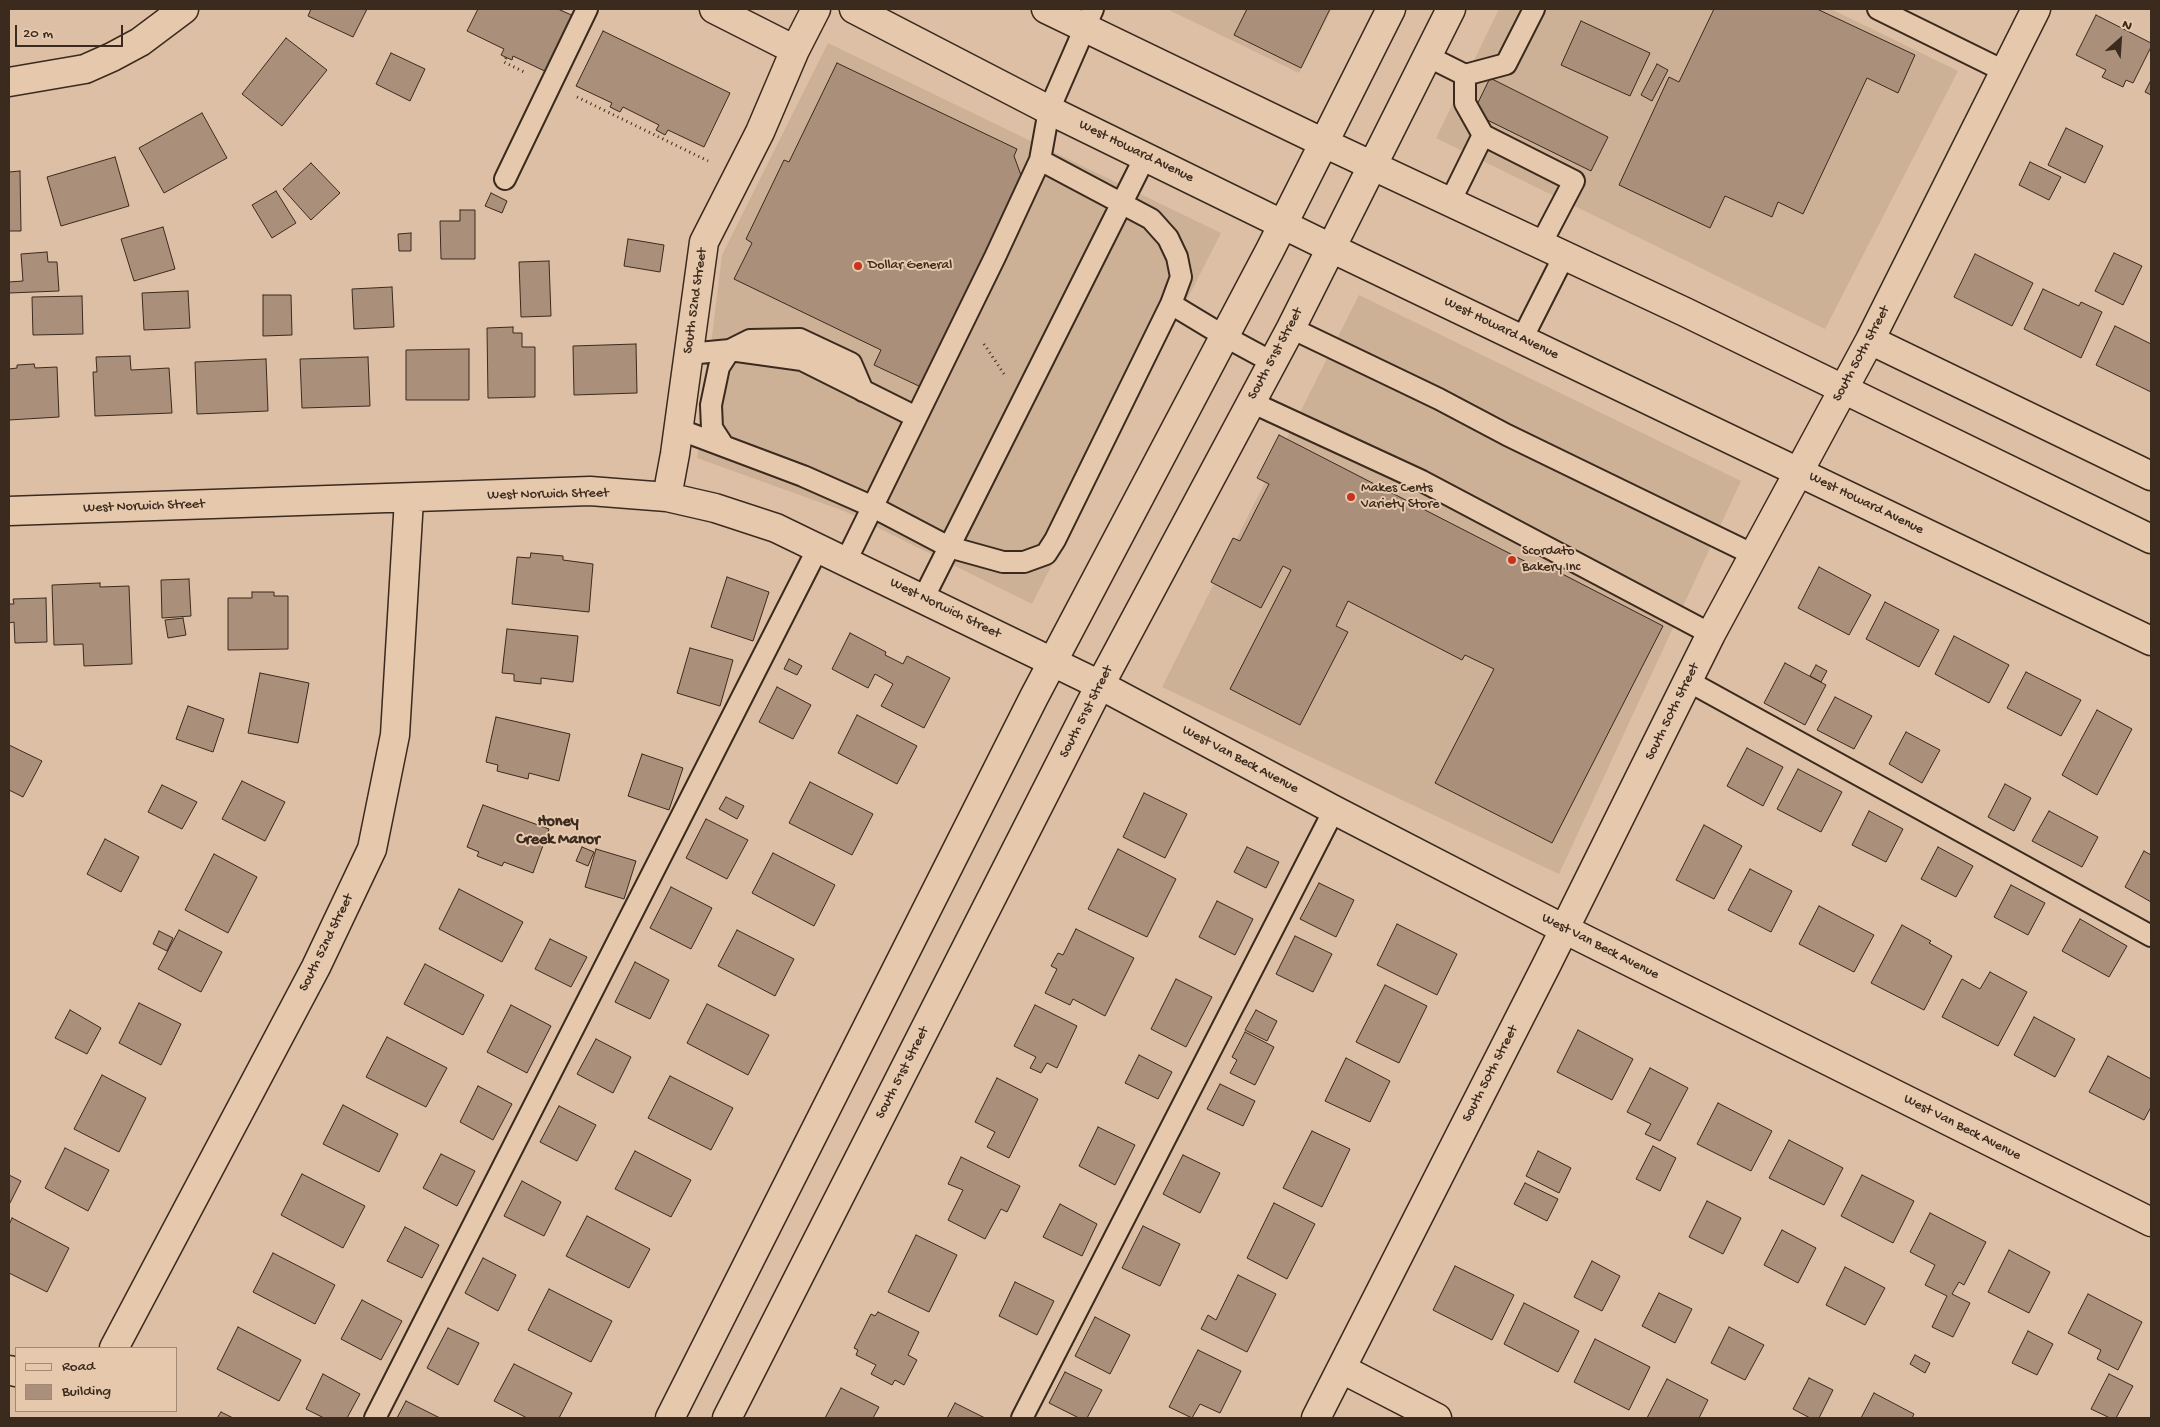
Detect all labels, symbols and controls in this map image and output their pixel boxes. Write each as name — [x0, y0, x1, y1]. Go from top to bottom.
scale bar — [18, 15, 125, 47]
north arrow — [2095, 15, 2145, 65]
text: N — [2119, 16, 2135, 36]
text: 20 m — [23, 25, 53, 43]
street label: West Howard Avenue — [1076, 117, 1196, 187]
street label: South 52nd Street — [680, 247, 712, 355]
place label: Dollar General — [868, 258, 952, 274]
marker: Dollar General — [852, 260, 864, 272]
street label: West Howard Avenue — [1441, 294, 1561, 364]
street label: South 50th Street — [1830, 303, 1894, 405]
street label: South 51st Street — [1245, 305, 1307, 403]
street label: West Howard Avenue — [1806, 469, 1926, 539]
place label: Makes Cents Variety Store — [1361, 481, 1439, 514]
street label: West Norwich Street — [487, 486, 609, 504]
marker: Makes Cents Variety Store — [1345, 491, 1357, 503]
street label: West Norwich Street — [83, 496, 205, 518]
place label: Scordato Bakery Inc — [1522, 544, 1580, 576]
marker: Scordato Bakery Inc — [1506, 554, 1518, 566]
street label: West Norwich Street — [887, 575, 1003, 643]
street label: South 50th Street — [1642, 661, 1704, 763]
street label: South 51st Street — [1056, 663, 1118, 761]
street label: West Van Beck Avenue — [1179, 722, 1301, 798]
district label: Honey Creek Manor — [516, 813, 600, 851]
street label: South 52nd Street — [296, 891, 358, 995]
street label: West Van Beck Avenue — [1538, 910, 1662, 984]
street label: South 50th Street — [1459, 1023, 1523, 1125]
street label: South 51st Street — [872, 1024, 934, 1122]
street label: West Van Beck Avenue — [1900, 1091, 2024, 1165]
legend — [15, 1347, 178, 1412]
text: Road — [62, 1358, 95, 1376]
text: Building — [62, 1383, 111, 1401]

